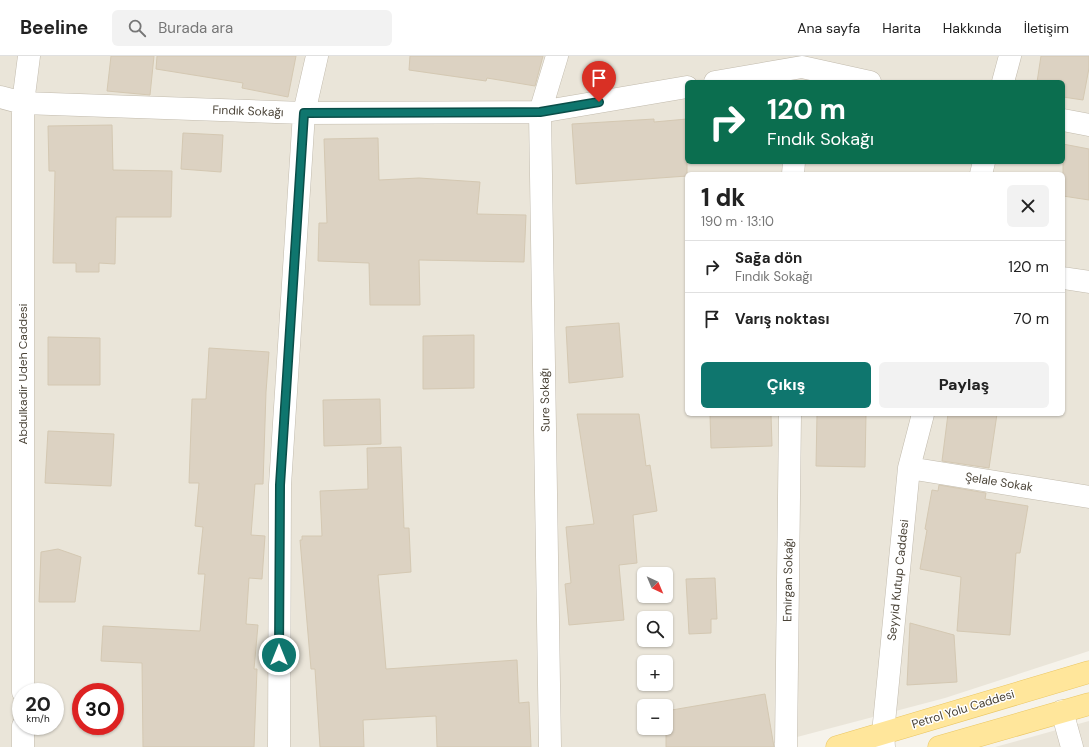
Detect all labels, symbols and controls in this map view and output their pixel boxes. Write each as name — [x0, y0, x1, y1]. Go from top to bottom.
search box — [112, 10, 392, 46]
text: Beeline — [20, 15, 88, 40]
icon: search — [126, 17, 148, 39]
text: Burada ara — [158, 18, 233, 38]
text: Ana sayfa — [797, 19, 860, 37]
text: Harita — [882, 19, 921, 37]
text: Hakkında — [943, 19, 1002, 37]
text: İletişim — [1024, 19, 1069, 37]
pin — [582, 61, 616, 102]
icon: arrive — [588, 67, 610, 89]
text: 120 m — [767, 91, 846, 128]
icon: right — [701, 96, 753, 148]
street label: Fındık Sokağı — [212, 102, 284, 120]
text: Fındık Sokağı — [767, 127, 874, 151]
text: 1 dk — [701, 182, 745, 213]
button: close — [1007, 185, 1049, 227]
text: 190 m · 13:10 — [701, 213, 774, 230]
text: Sağa dön — [735, 248, 802, 268]
icon: right — [701, 256, 723, 278]
text: 120 m — [1008, 257, 1049, 277]
text: Fındık Sokağı — [735, 268, 812, 285]
street label: Abdulkadir Udeh Caddesi — [15, 304, 31, 444]
icon: arrive — [701, 308, 723, 330]
text: Varış noktası — [735, 309, 829, 329]
text: 70 m — [1014, 309, 1049, 329]
button: Çıkış — [701, 362, 871, 408]
button: Paylaş — [879, 362, 1049, 408]
street label: Sure Sokağı — [536, 368, 554, 432]
street label: Şelale Sokak — [964, 469, 1034, 495]
street label: Seyyid Kutup Caddesi — [884, 519, 912, 641]
street label: Emirgan Sokağı — [779, 538, 797, 622]
north arrow — [637, 567, 673, 603]
map controls — [637, 567, 673, 735]
button: search — [637, 611, 673, 647]
position arrow — [258, 634, 300, 676]
button: + — [637, 655, 673, 691]
speed limit sign: 30 — [72, 683, 124, 735]
street label: Petrol Yolu Caddesi — [910, 686, 1016, 732]
text: 20 — [25, 691, 51, 717]
button: − — [637, 699, 673, 735]
text: km/h — [26, 712, 50, 725]

